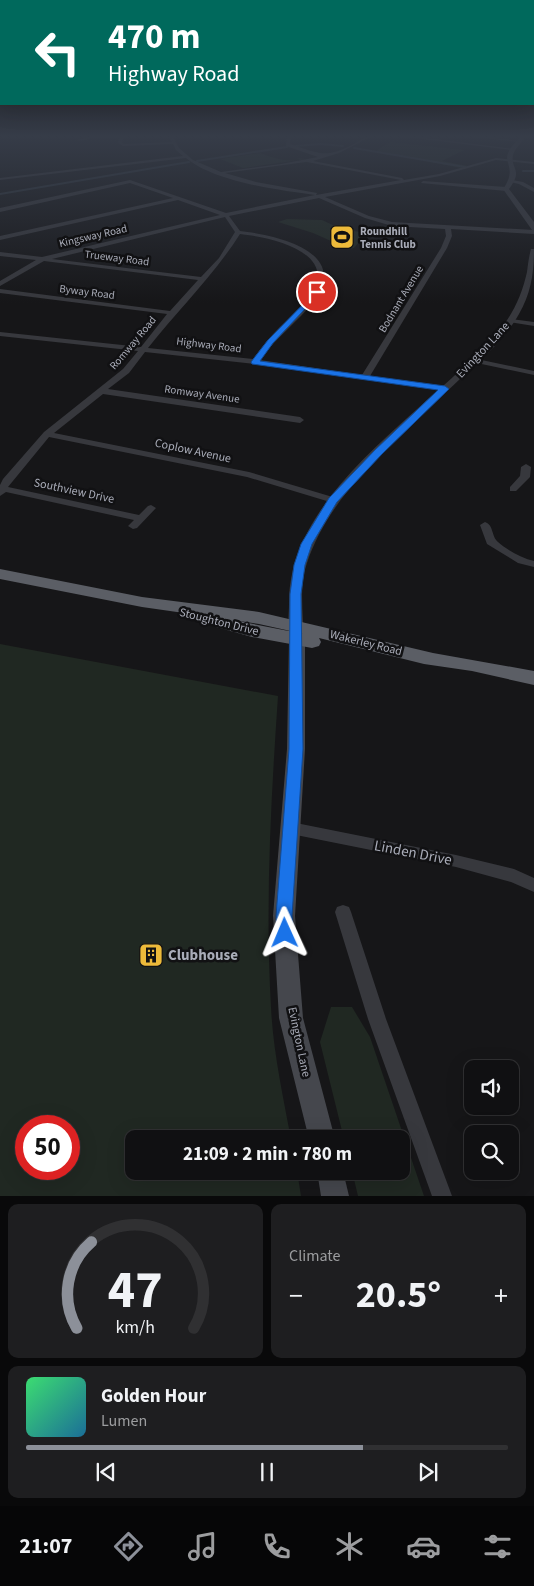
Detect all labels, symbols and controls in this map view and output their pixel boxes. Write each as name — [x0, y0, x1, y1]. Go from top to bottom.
text: 470 m — [108, 12, 200, 62]
icon: left — [25, 20, 90, 85]
text: Highway Road — [108, 58, 239, 90]
street label: Kingsway Road — [57, 221, 129, 251]
sports icon: Roundhill Tennis Club — [329, 224, 355, 250]
place label: Roundhill Tennis Club — [360, 224, 416, 252]
street label: Trueway Road — [84, 247, 150, 269]
street label: Bodnant Avenue — [375, 262, 427, 335]
pin — [296, 271, 338, 313]
icon: arrive — [303, 278, 331, 306]
street label: Byway Road — [58, 281, 116, 303]
street label: Romway Road — [106, 313, 160, 373]
street label: Evington Lane — [453, 318, 513, 382]
street label: Highway Road — [175, 334, 243, 356]
street label: Romway Avenue — [163, 381, 241, 407]
street label: Coplow Avenue — [153, 435, 233, 467]
street label: Southview Drive — [32, 474, 116, 508]
street label: Stoughton Drive — [178, 604, 260, 640]
street label: Wakerley Road — [328, 626, 404, 660]
street label: Linden Drive — [372, 835, 454, 871]
position arrow — [258, 906, 310, 958]
building icon: Clubhouse — [138, 942, 164, 968]
place label: Clubhouse — [168, 945, 238, 966]
street label: Evington Lane — [283, 1005, 315, 1079]
map controls — [464, 1060, 519, 1180]
button: sound — [464, 1060, 519, 1115]
speed limit sign: 50 — [15, 1115, 80, 1180]
button: search — [464, 1125, 519, 1180]
text: 21:09 · 2 min · 780 m — [183, 1141, 352, 1168]
text: Climate — [289, 1245, 340, 1267]
text: 47 — [108, 1254, 163, 1328]
text: 20.5° — [356, 1268, 441, 1322]
text: − — [289, 1276, 303, 1316]
text: + — [494, 1276, 508, 1316]
text: km/h — [116, 1315, 155, 1340]
text: Golden Hour — [101, 1383, 206, 1410]
text: Lumen — [101, 1410, 147, 1432]
icon: previous — [92, 1458, 120, 1486]
icon: pause — [253, 1458, 281, 1486]
icon: next — [414, 1458, 442, 1486]
icon: directions — [111, 1529, 146, 1564]
icon: music — [185, 1529, 220, 1564]
icon: phone — [259, 1529, 294, 1564]
icon: climate — [332, 1529, 367, 1564]
icon: car — [406, 1529, 441, 1564]
icon: filters — [480, 1529, 515, 1564]
text: 21:07 — [19, 1530, 72, 1562]

